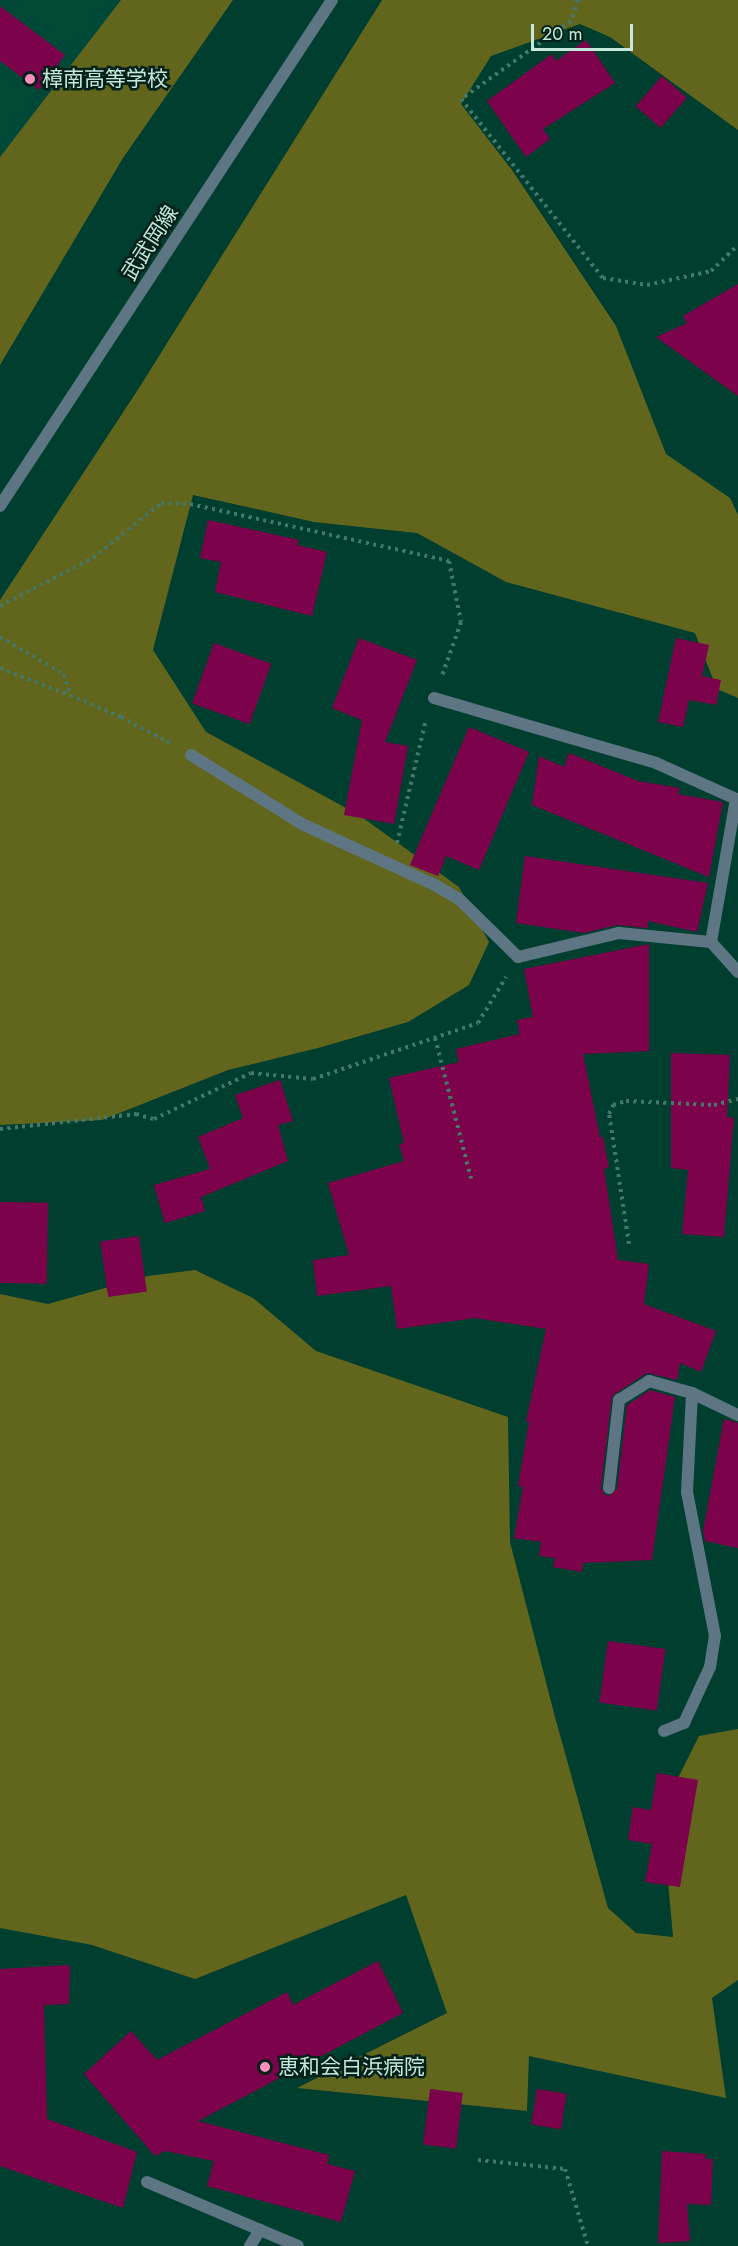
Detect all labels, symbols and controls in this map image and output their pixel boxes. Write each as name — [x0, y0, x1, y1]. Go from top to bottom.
scale bar — [534, 12, 636, 50]
text: 20 m — [542, 21, 582, 47]
place label: 樟南高等学校 — [42, 66, 168, 92]
marker: 樟南高等学校 — [23, 72, 37, 86]
street label: 武武岡線 — [117, 201, 183, 285]
place label: 恵和会白浜病院 — [278, 2054, 425, 2080]
marker: 恵和会白浜病院 — [256, 2058, 274, 2076]

